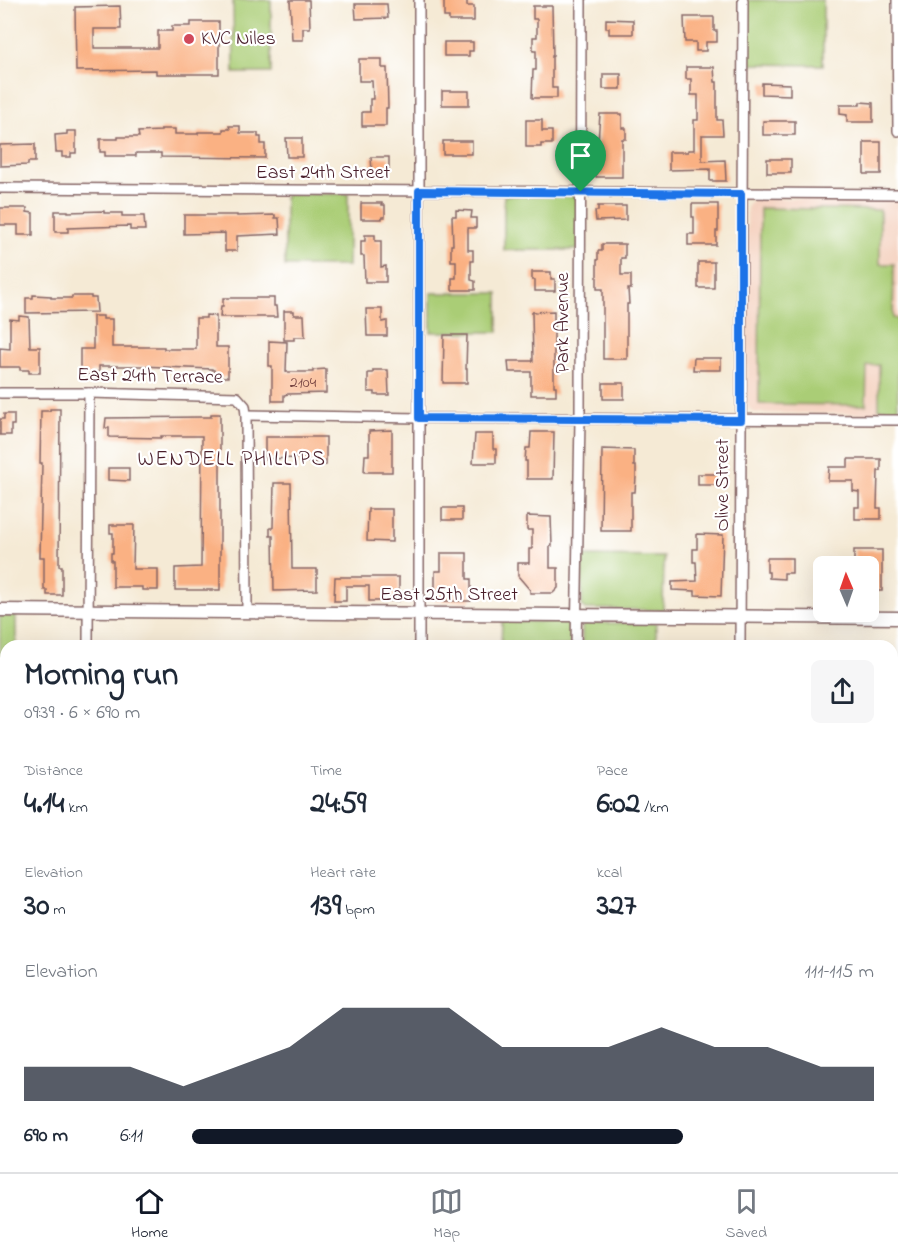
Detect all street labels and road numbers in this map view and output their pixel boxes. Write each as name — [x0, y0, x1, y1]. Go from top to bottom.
street label: East 24th Street — [256, 159, 391, 188]
street label: Park Avenue — [549, 272, 578, 373]
street label: East 24th Terrace — [77, 361, 223, 393]
street label: Olive Street — [709, 438, 738, 531]
street label: East 25th Street — [380, 581, 518, 610]

